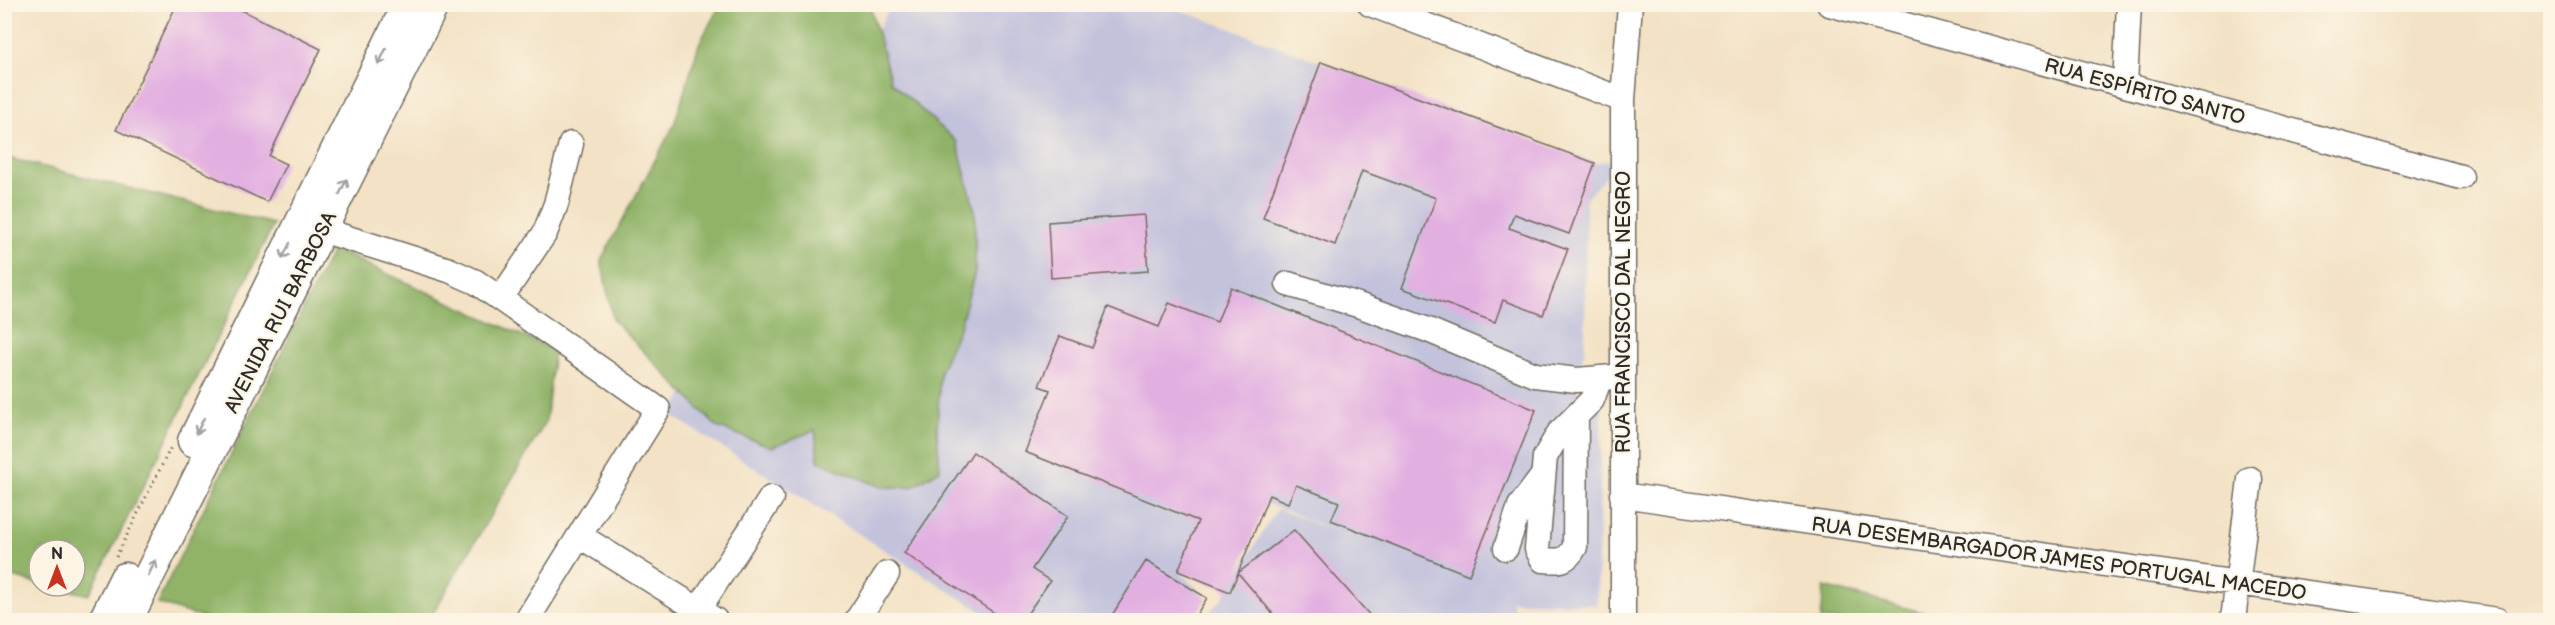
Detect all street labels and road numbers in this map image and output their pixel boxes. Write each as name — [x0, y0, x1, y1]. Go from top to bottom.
street label: RUA ESPÍRITO SANTO — [2042, 53, 2248, 130]
street label: RUA FRANCISCO DAL NEGRO — [1612, 171, 1636, 453]
street label: AVENIDA RUI BARBOSA — [220, 207, 342, 417]
street label: RUA DESEMBARGADOR JAMES PORTUGAL MACEDO — [1810, 512, 2308, 606]

